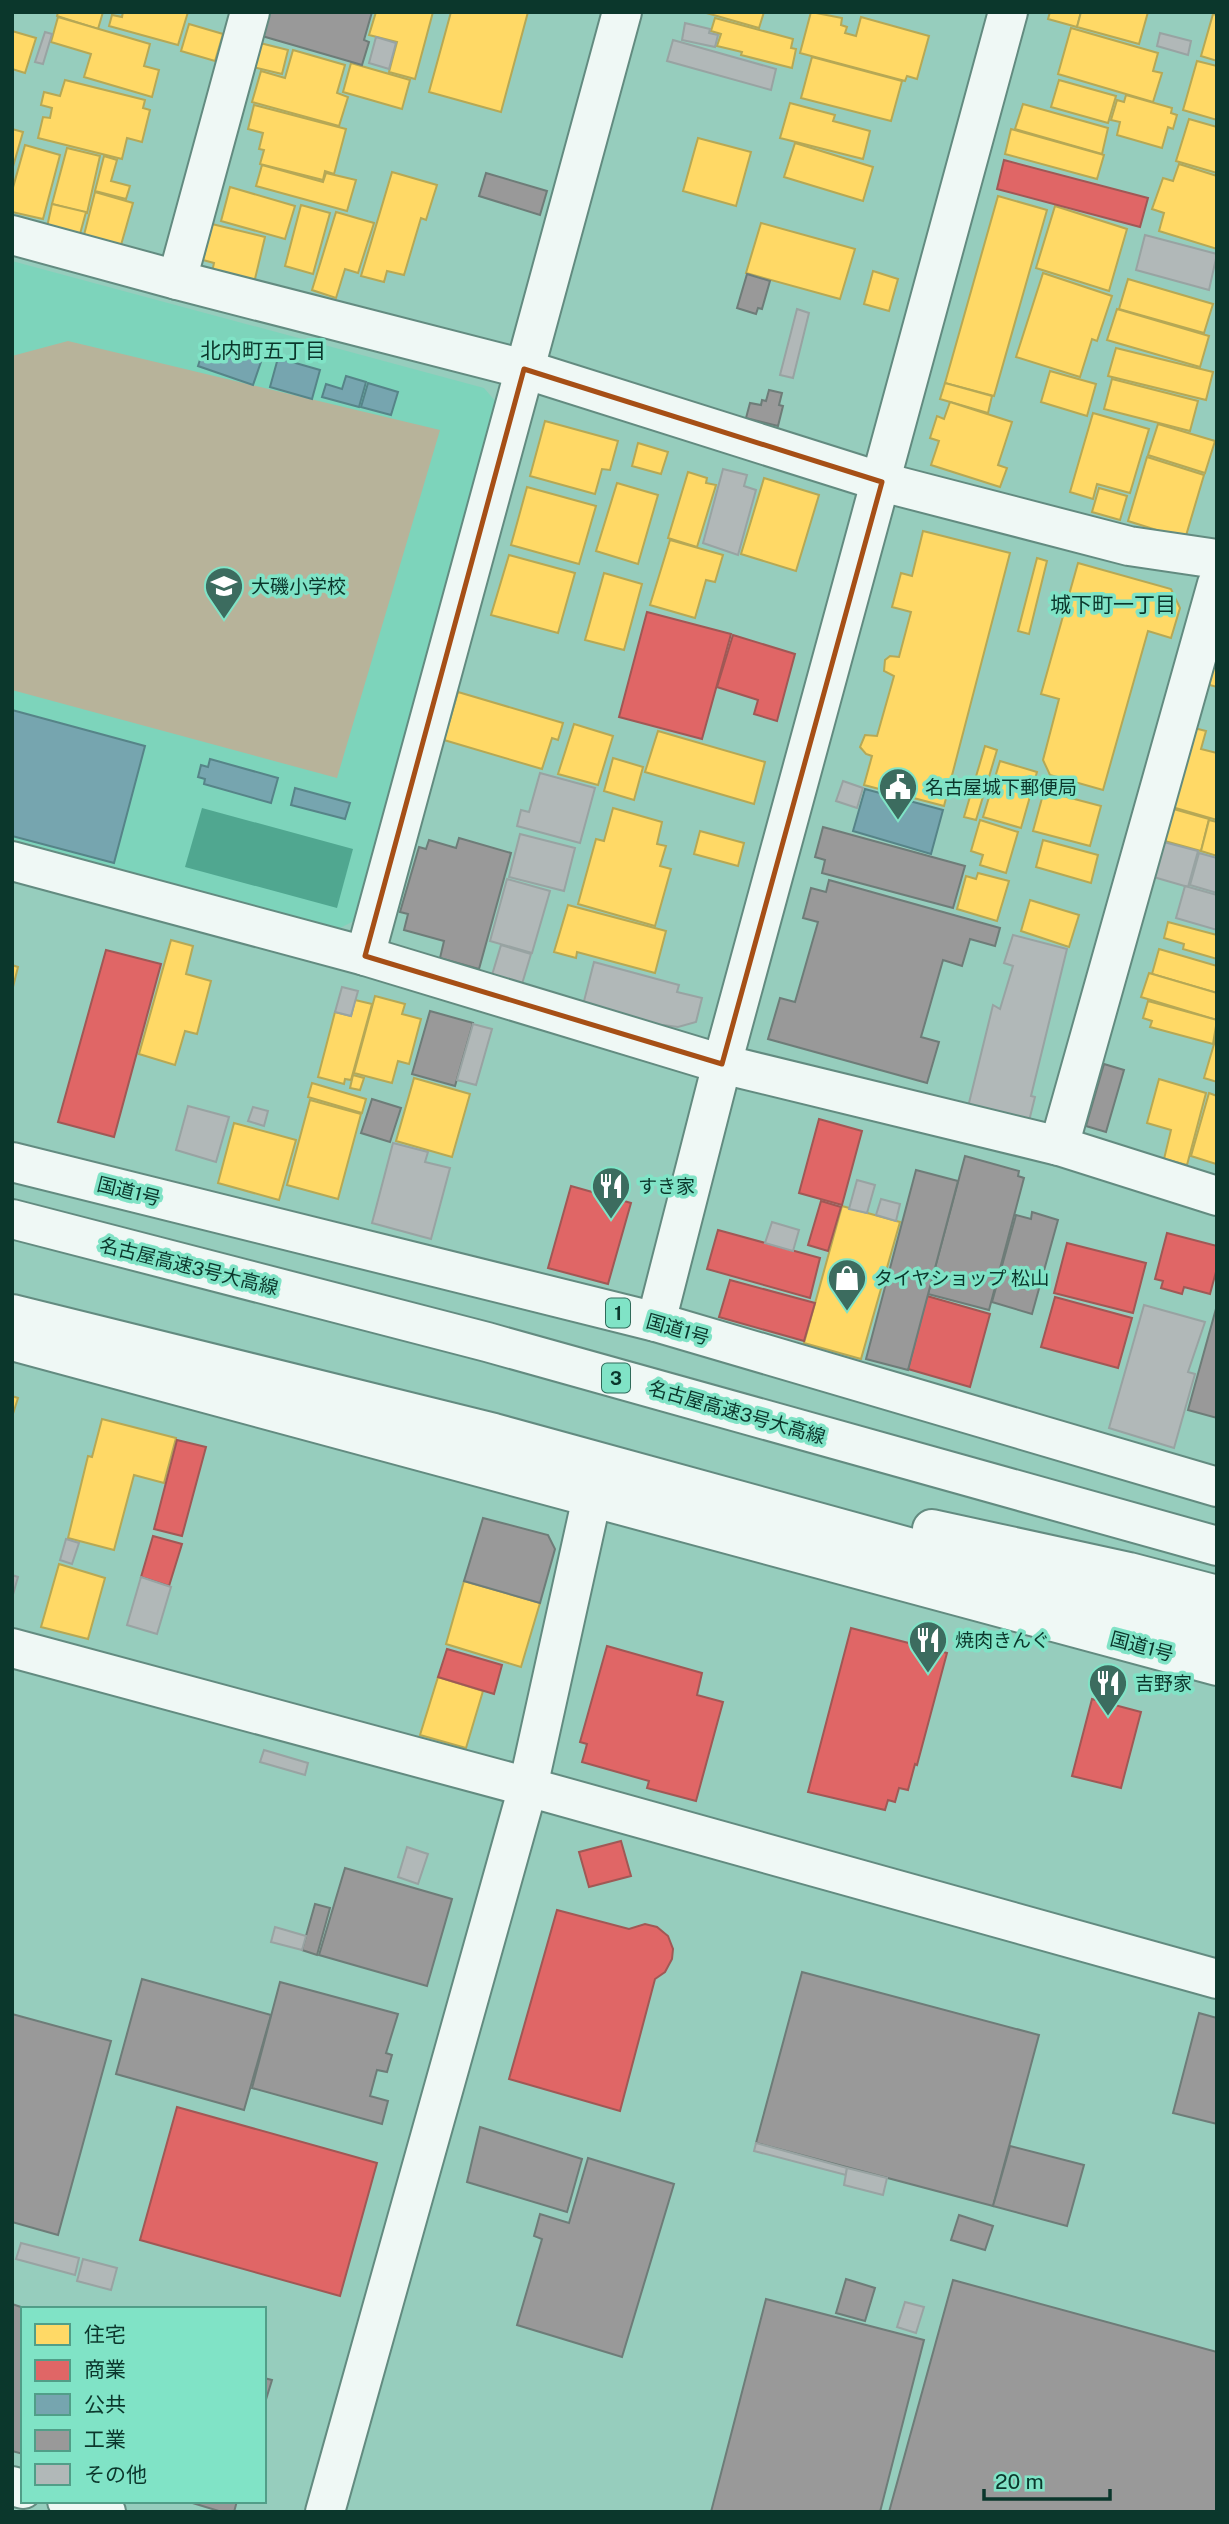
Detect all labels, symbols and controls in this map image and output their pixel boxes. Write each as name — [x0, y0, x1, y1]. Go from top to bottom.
district label: 北内町五丁目 — [200, 338, 326, 363]
school or university icon: 大磯小学校 — [203, 565, 245, 620]
place label: 大磯小学校 — [251, 575, 346, 597]
district label: 城下町一丁目 — [1050, 592, 1176, 617]
public building icon: 名古屋城下郵便局 — [877, 766, 919, 821]
place label: 名古屋城下郵便局 — [925, 776, 1077, 798]
restaurant icon: すき家 — [590, 1165, 632, 1220]
street label: 国道1号 — [95, 1172, 163, 1210]
place label: すき家 — [638, 1175, 695, 1197]
street label: 名古屋高速3号大高線 — [98, 1233, 280, 1299]
shop icon: タイヤショップ 松山 — [826, 1257, 868, 1312]
place label: タイヤショップ 松山 — [874, 1267, 1049, 1289]
road number: 1 — [606, 1298, 630, 1328]
street label: 国道1号 — [644, 1310, 712, 1348]
road number: 3 — [602, 1364, 630, 1392]
street label: 名古屋高速3号大高線 — [646, 1376, 828, 1448]
restaurant icon: 焼肉きんぐ — [907, 1619, 949, 1674]
street label: 国道1号 — [1108, 1627, 1176, 1665]
place label: 焼肉きんぐ — [955, 1629, 1050, 1651]
restaurant icon: 吉野家 — [1087, 1662, 1129, 1717]
place label: 吉野家 — [1135, 1672, 1192, 1694]
legend — [21, 2307, 266, 2503]
text: 住宅 — [84, 2322, 126, 2347]
text: 商業 — [84, 2357, 126, 2382]
text: 公共 — [84, 2392, 126, 2417]
text: 工業 — [84, 2427, 126, 2452]
scale bar — [984, 2458, 1110, 2502]
text: その他 — [84, 2462, 147, 2487]
text: 20 m — [995, 2469, 1044, 2494]

